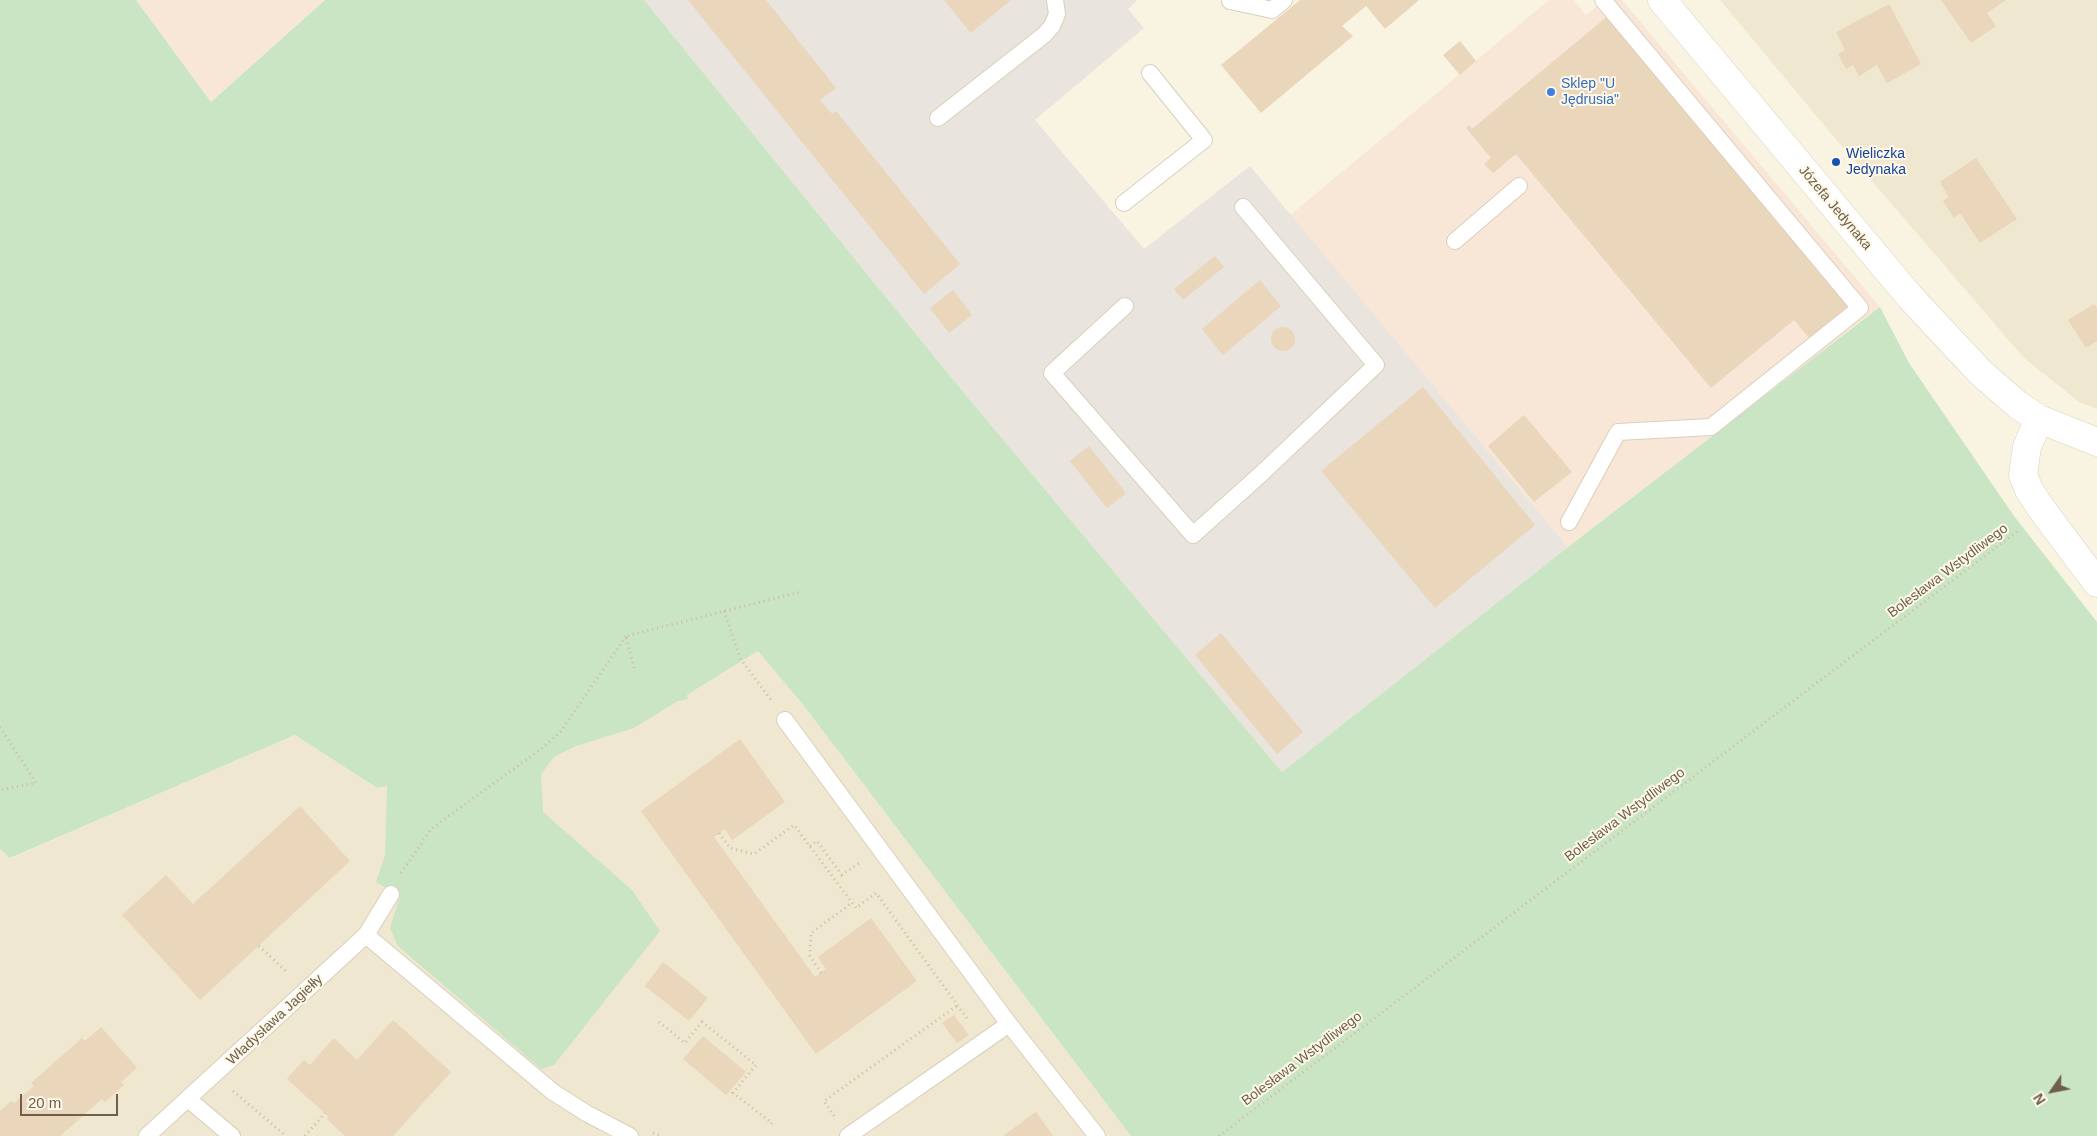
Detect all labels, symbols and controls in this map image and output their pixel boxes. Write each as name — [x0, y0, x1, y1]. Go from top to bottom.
place label: Sklep "U Jędrusia" — [1561, 76, 1619, 108]
marker: Sklep "U Jędrusia" — [1545, 86, 1557, 98]
place label: Wieliczka Jedynaka — [1846, 146, 1906, 178]
marker: Wieliczka Jedynaka — [1830, 156, 1842, 168]
street label: Józefa Jedynaka — [1795, 162, 1875, 254]
street label: Bolesława Wstydliwego — [1885, 520, 2011, 622]
street label: Bolesława Wstydliwego — [1562, 764, 1688, 866]
street label: Władysława Jagiełły — [223, 971, 327, 1069]
street label: Bolesława Wstydliwego — [1239, 1008, 1365, 1110]
north arrow — [2027, 1066, 2077, 1116]
scale bar — [22, 1084, 120, 1116]
text: N — [2030, 1091, 2049, 1108]
text: 20 m — [28, 1094, 61, 1111]

